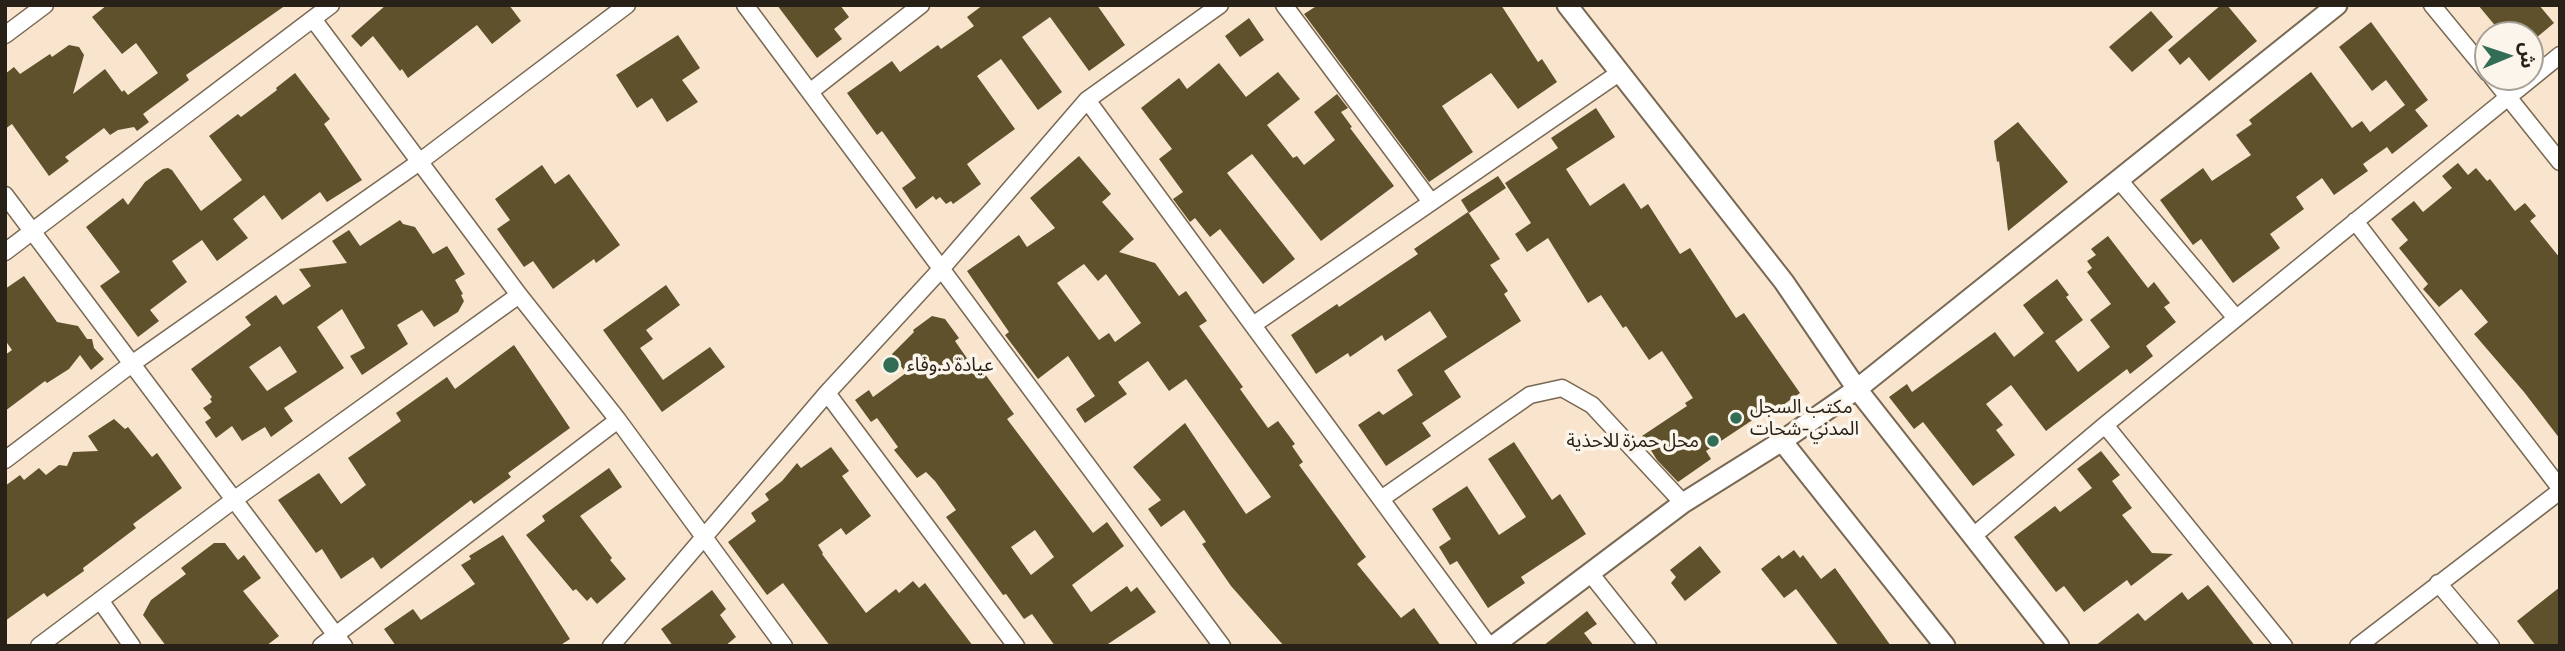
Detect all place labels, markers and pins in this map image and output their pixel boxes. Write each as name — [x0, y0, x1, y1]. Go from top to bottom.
place label: عيادة د.وفاء — [907, 354, 993, 376]
marker: عيادة د.وفاء — [881, 355, 901, 375]
place label: مكتب السجل المدني-شحات — [1750, 396, 1859, 440]
marker: مكتب السجل المدني-شحات — [1728, 410, 1744, 426]
place label: محل حمزة للاحذية — [1567, 430, 1699, 452]
marker: محل حمزة للاحذية — [1705, 433, 1721, 449]

